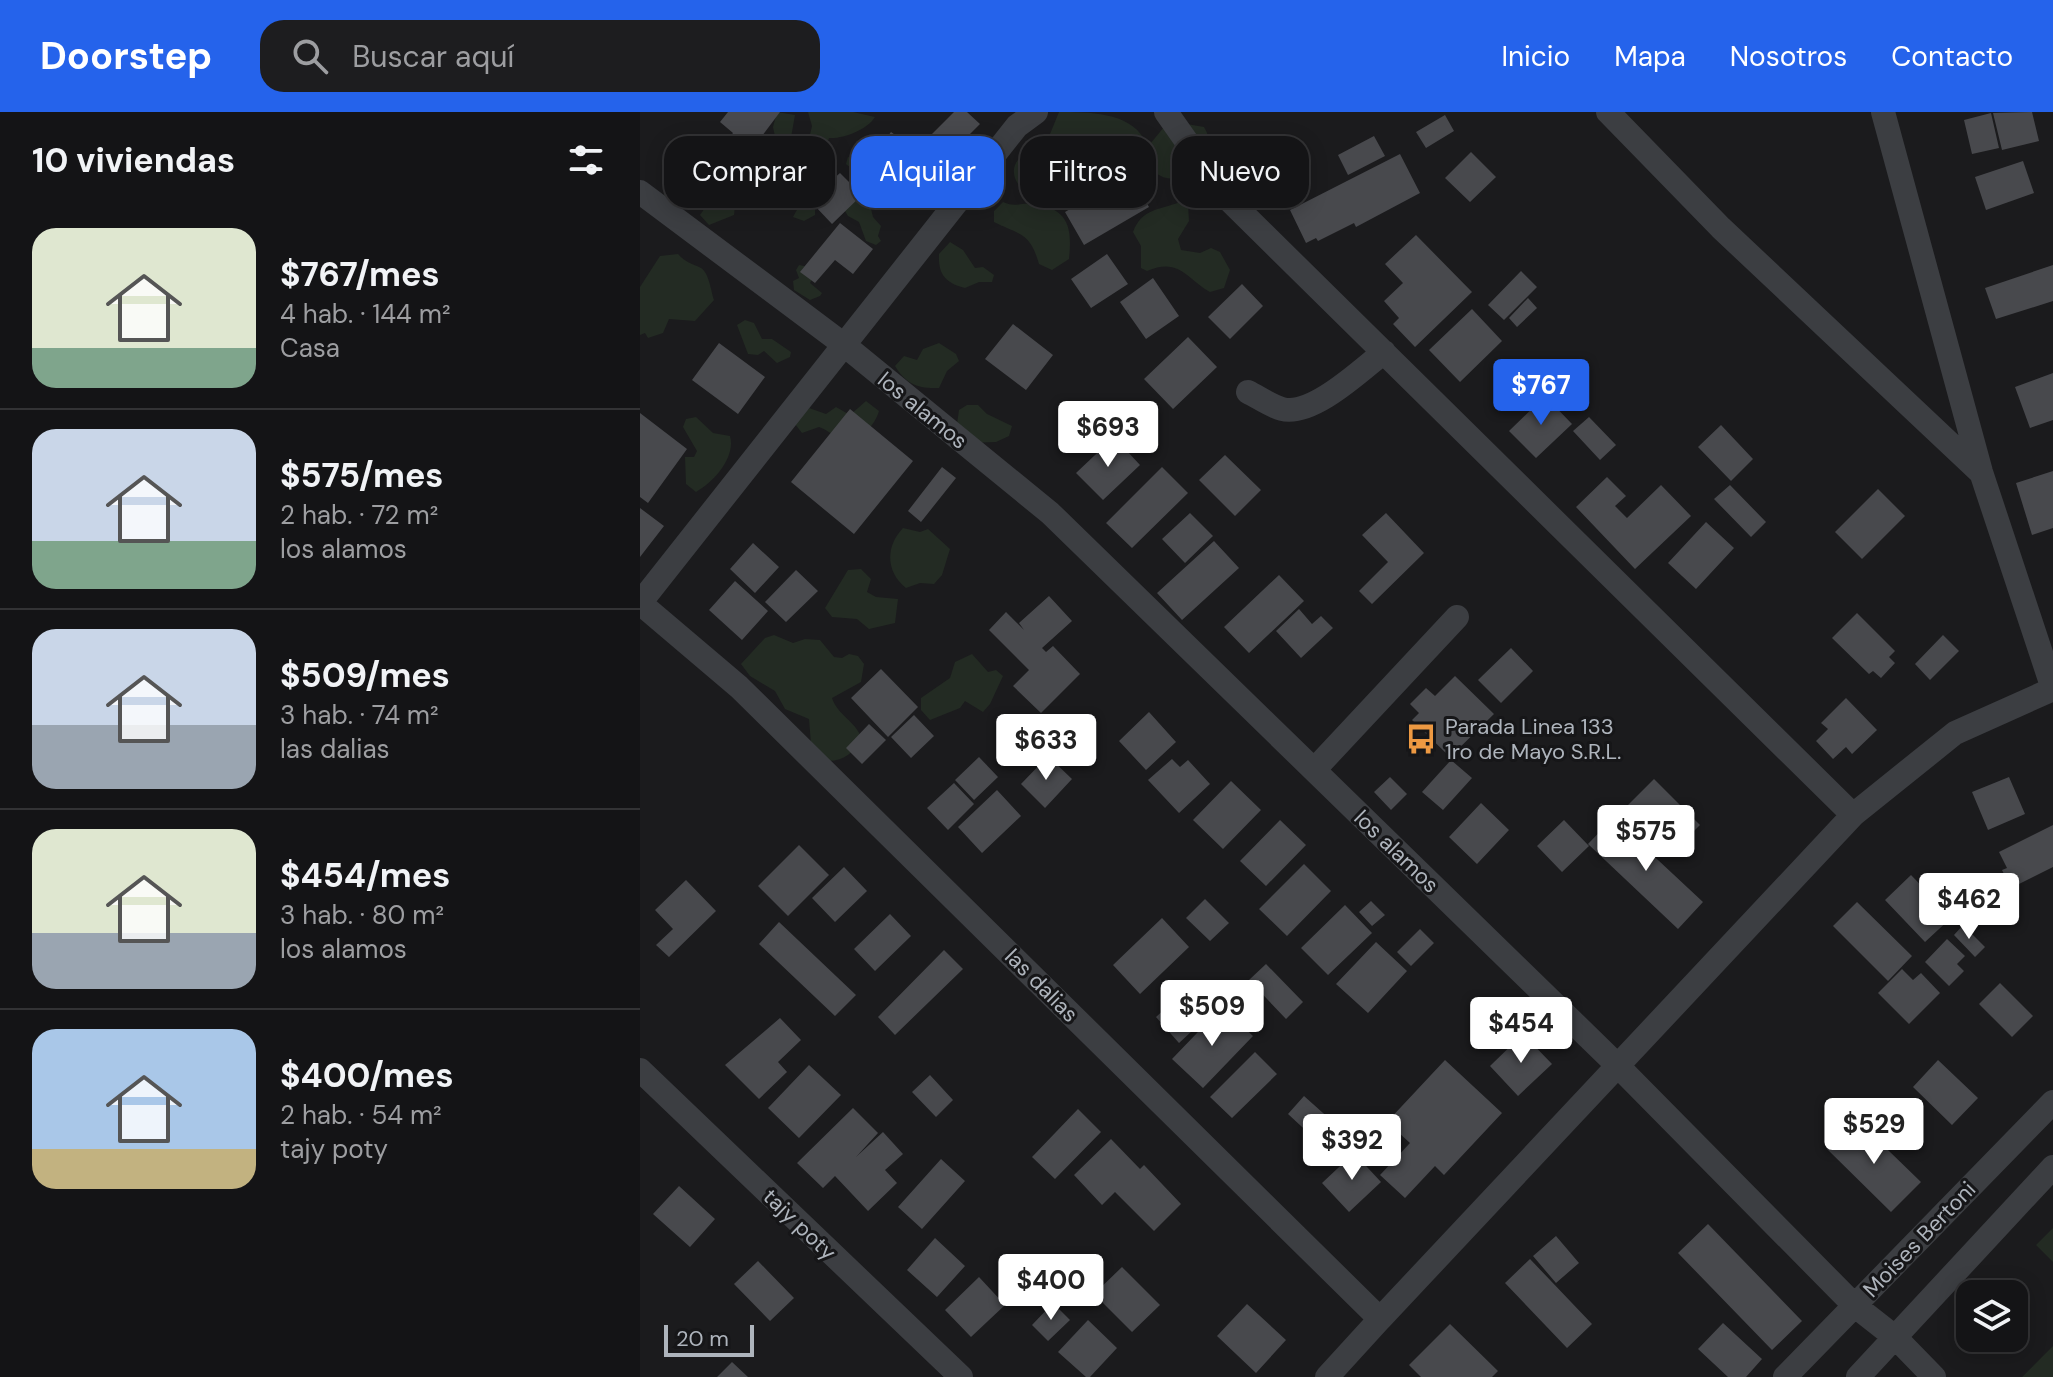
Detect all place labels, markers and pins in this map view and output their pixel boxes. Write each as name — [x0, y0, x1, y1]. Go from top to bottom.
pin: $767 — [1494, 359, 1588, 427]
pin: $693 — [1061, 401, 1155, 469]
place label: Parada Linea 133 1ro de Mayo S.R.L. — [1445, 712, 1621, 766]
pin: $633 — [999, 714, 1093, 782]
bus stop icon: Parada Linea 133 1ro de Mayo S.R.L. — [1404, 722, 1438, 756]
pin: $575 — [1599, 805, 1693, 873]
pin: $462 — [1922, 873, 2016, 941]
pin: $509 — [1165, 980, 1259, 1048]
pin: $454 — [1474, 997, 1568, 1065]
pin: $529 — [1827, 1098, 1921, 1166]
pin: $392 — [1305, 1114, 1399, 1182]
pin: $400 — [1004, 1254, 1098, 1322]

